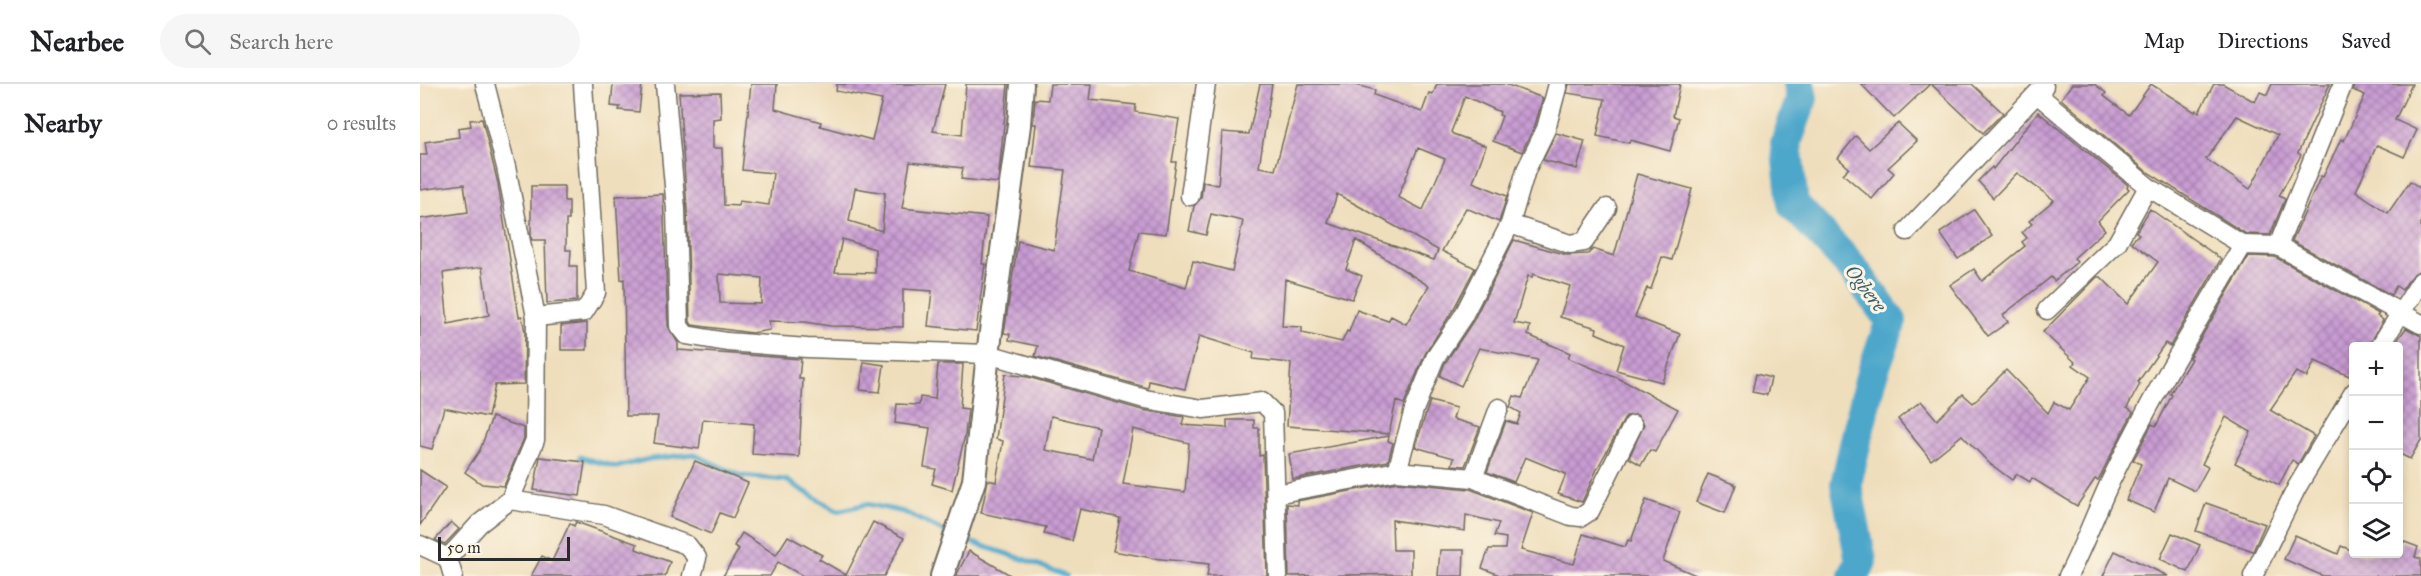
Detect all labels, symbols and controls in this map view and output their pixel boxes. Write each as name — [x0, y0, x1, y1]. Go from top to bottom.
search box — [160, 14, 580, 68]
text: Nearbee — [30, 24, 124, 59]
icon: search — [181, 25, 214, 58]
text: Search here — [229, 28, 333, 55]
text: Map — [2144, 28, 2185, 54]
text: Directions — [2218, 28, 2308, 54]
text: Saved — [2341, 28, 2391, 54]
text: Nearby — [24, 107, 102, 139]
text: 0 results — [327, 111, 396, 135]
water label: Ogbere — [1840, 260, 1892, 317]
map controls — [2349, 342, 2403, 558]
button: + — [2349, 342, 2403, 396]
button: − — [2349, 396, 2403, 450]
button: locate — [2349, 450, 2403, 504]
button: layers — [2349, 504, 2403, 558]
scale bar — [438, 534, 570, 562]
text: 50 m — [447, 538, 481, 557]

